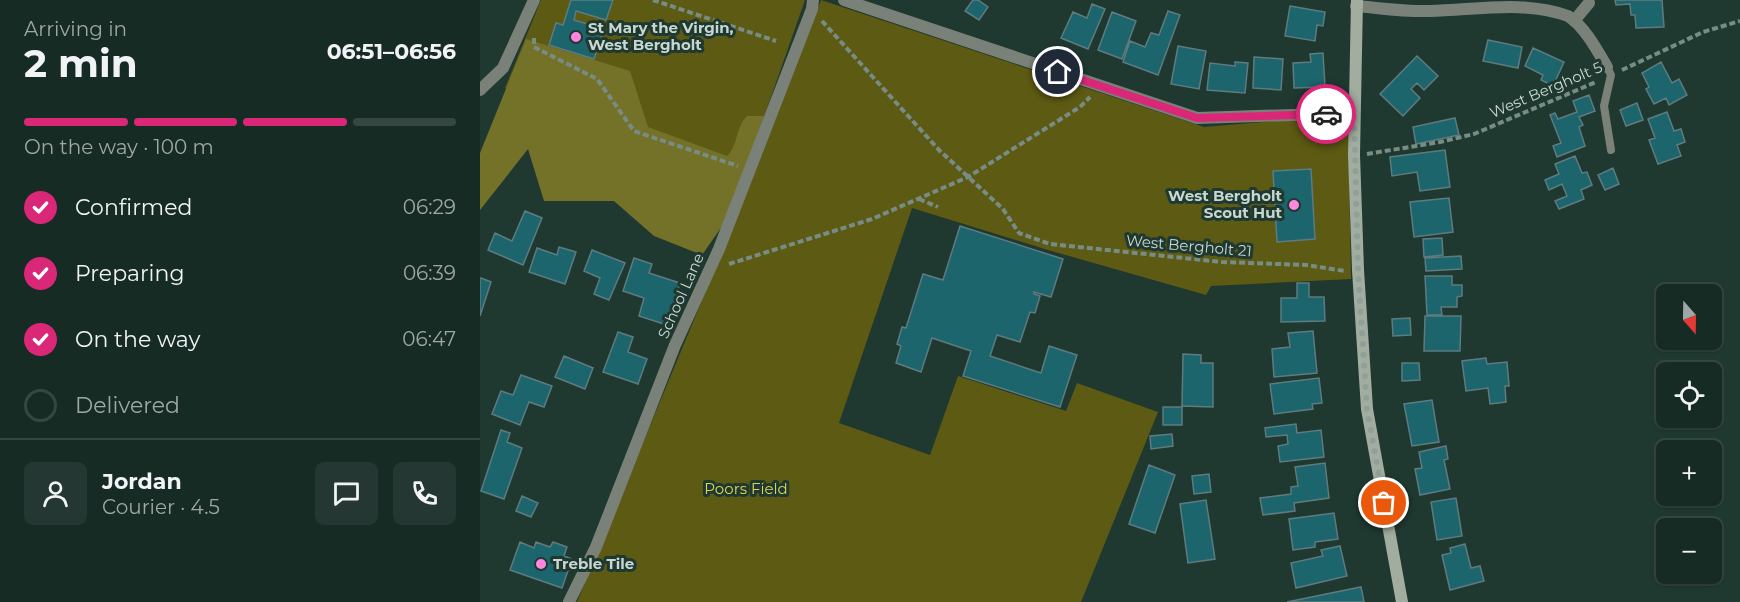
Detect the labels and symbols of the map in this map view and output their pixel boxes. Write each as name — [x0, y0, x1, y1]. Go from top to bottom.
place label: St Mary the Virgin, West Bergholt — [588, 18, 734, 54]
marker: St Mary the Virgin, West Bergholt — [569, 30, 583, 44]
pin — [1032, 46, 1083, 97]
street label: West Bergholt 5 — [1487, 57, 1605, 122]
courier — [1296, 84, 1356, 144]
place label: West Bergholt Scout Hut — [1168, 186, 1282, 222]
marker: West Bergholt Scout Hut — [1287, 198, 1301, 212]
street label: West Bergholt 21 — [1125, 231, 1253, 260]
street label: School Lane — [653, 250, 708, 341]
north arrow — [1656, 284, 1722, 350]
pin — [1358, 477, 1409, 528]
park label: Poors Field — [704, 479, 788, 498]
place label: Treble Tile — [553, 554, 634, 573]
marker: Treble Tile — [534, 557, 548, 571]

